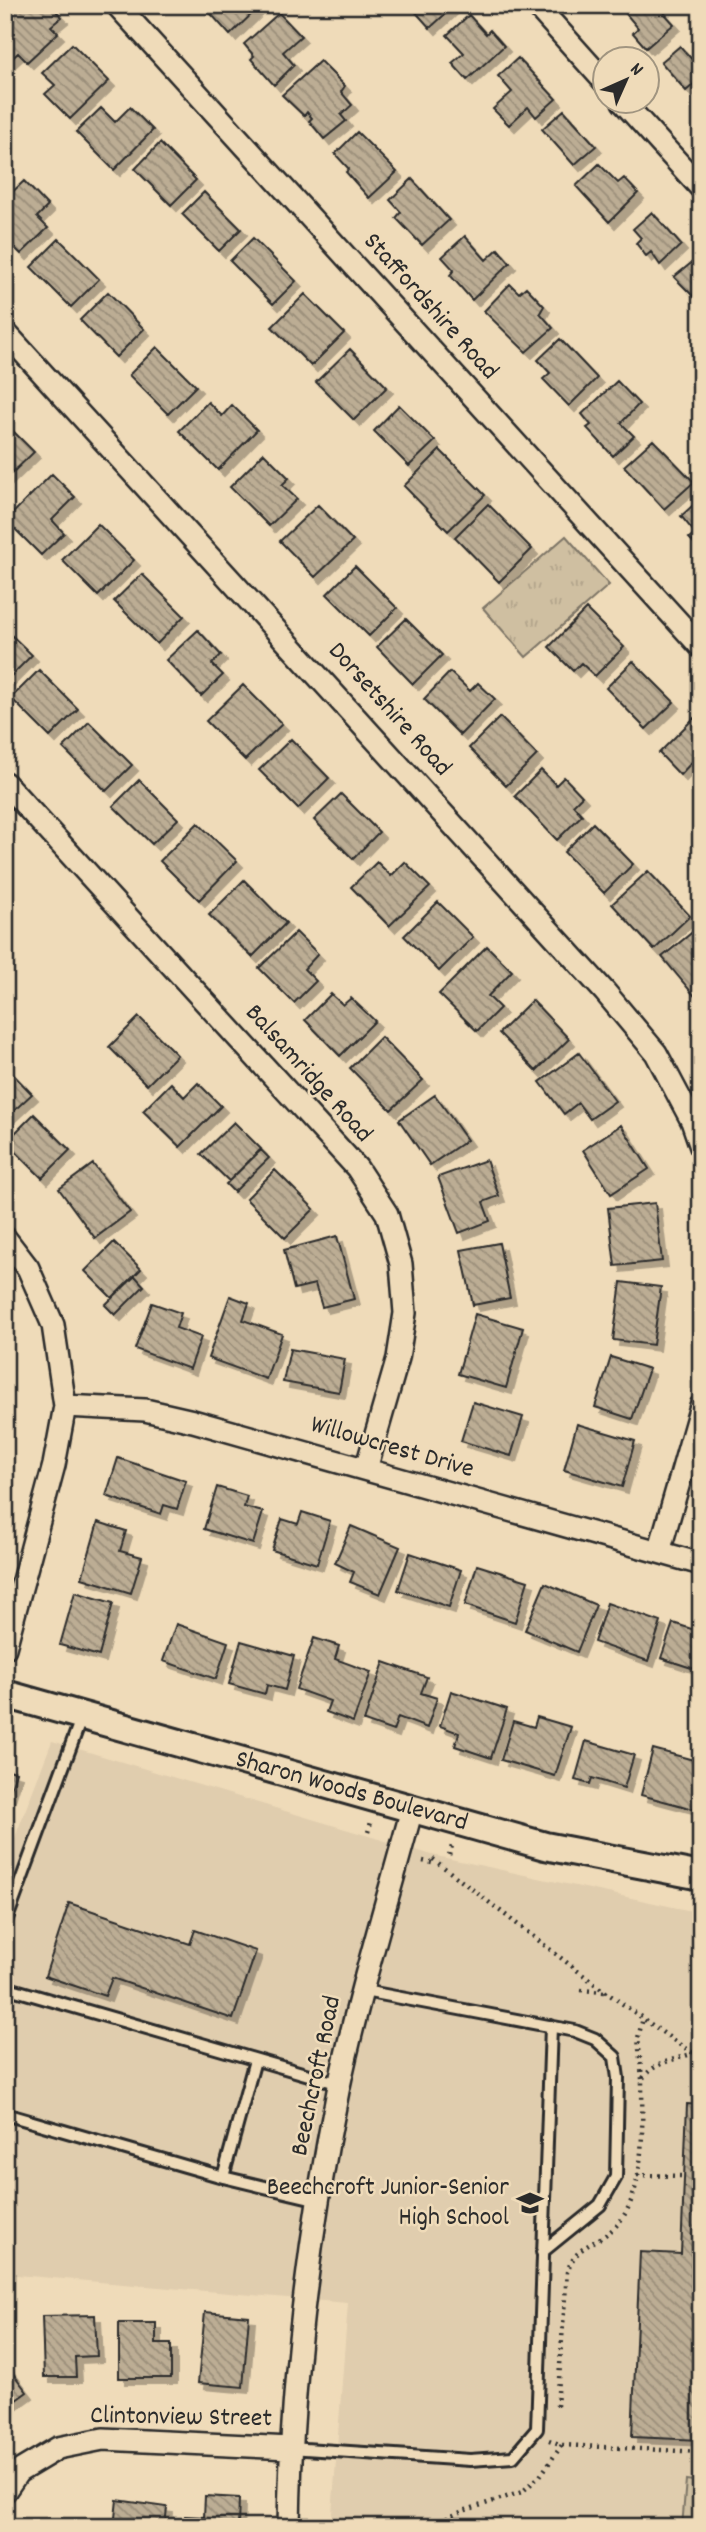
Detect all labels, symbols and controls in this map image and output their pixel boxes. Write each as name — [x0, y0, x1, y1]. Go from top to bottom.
north arrow — [590, 46, 660, 116]
text: N — [623, 58, 648, 83]
street label: Staffordshire Road — [354, 225, 506, 389]
street label: Dorsetshire Road — [318, 634, 460, 786]
street label: Balsamridge Road — [235, 996, 381, 1152]
street label: Willowcrest Drive — [306, 1407, 478, 1489]
street label: Sharon Woods Boulevard — [231, 1741, 472, 1842]
street label: Beechcroft Road — [282, 1993, 352, 2159]
place label: Beechcroft Junior-Senior High School — [267, 2170, 509, 2237]
school or university icon: Beechcroft Junior-Senior High School — [515, 2188, 545, 2218]
street label: Clintonview Street — [90, 2398, 273, 2438]

